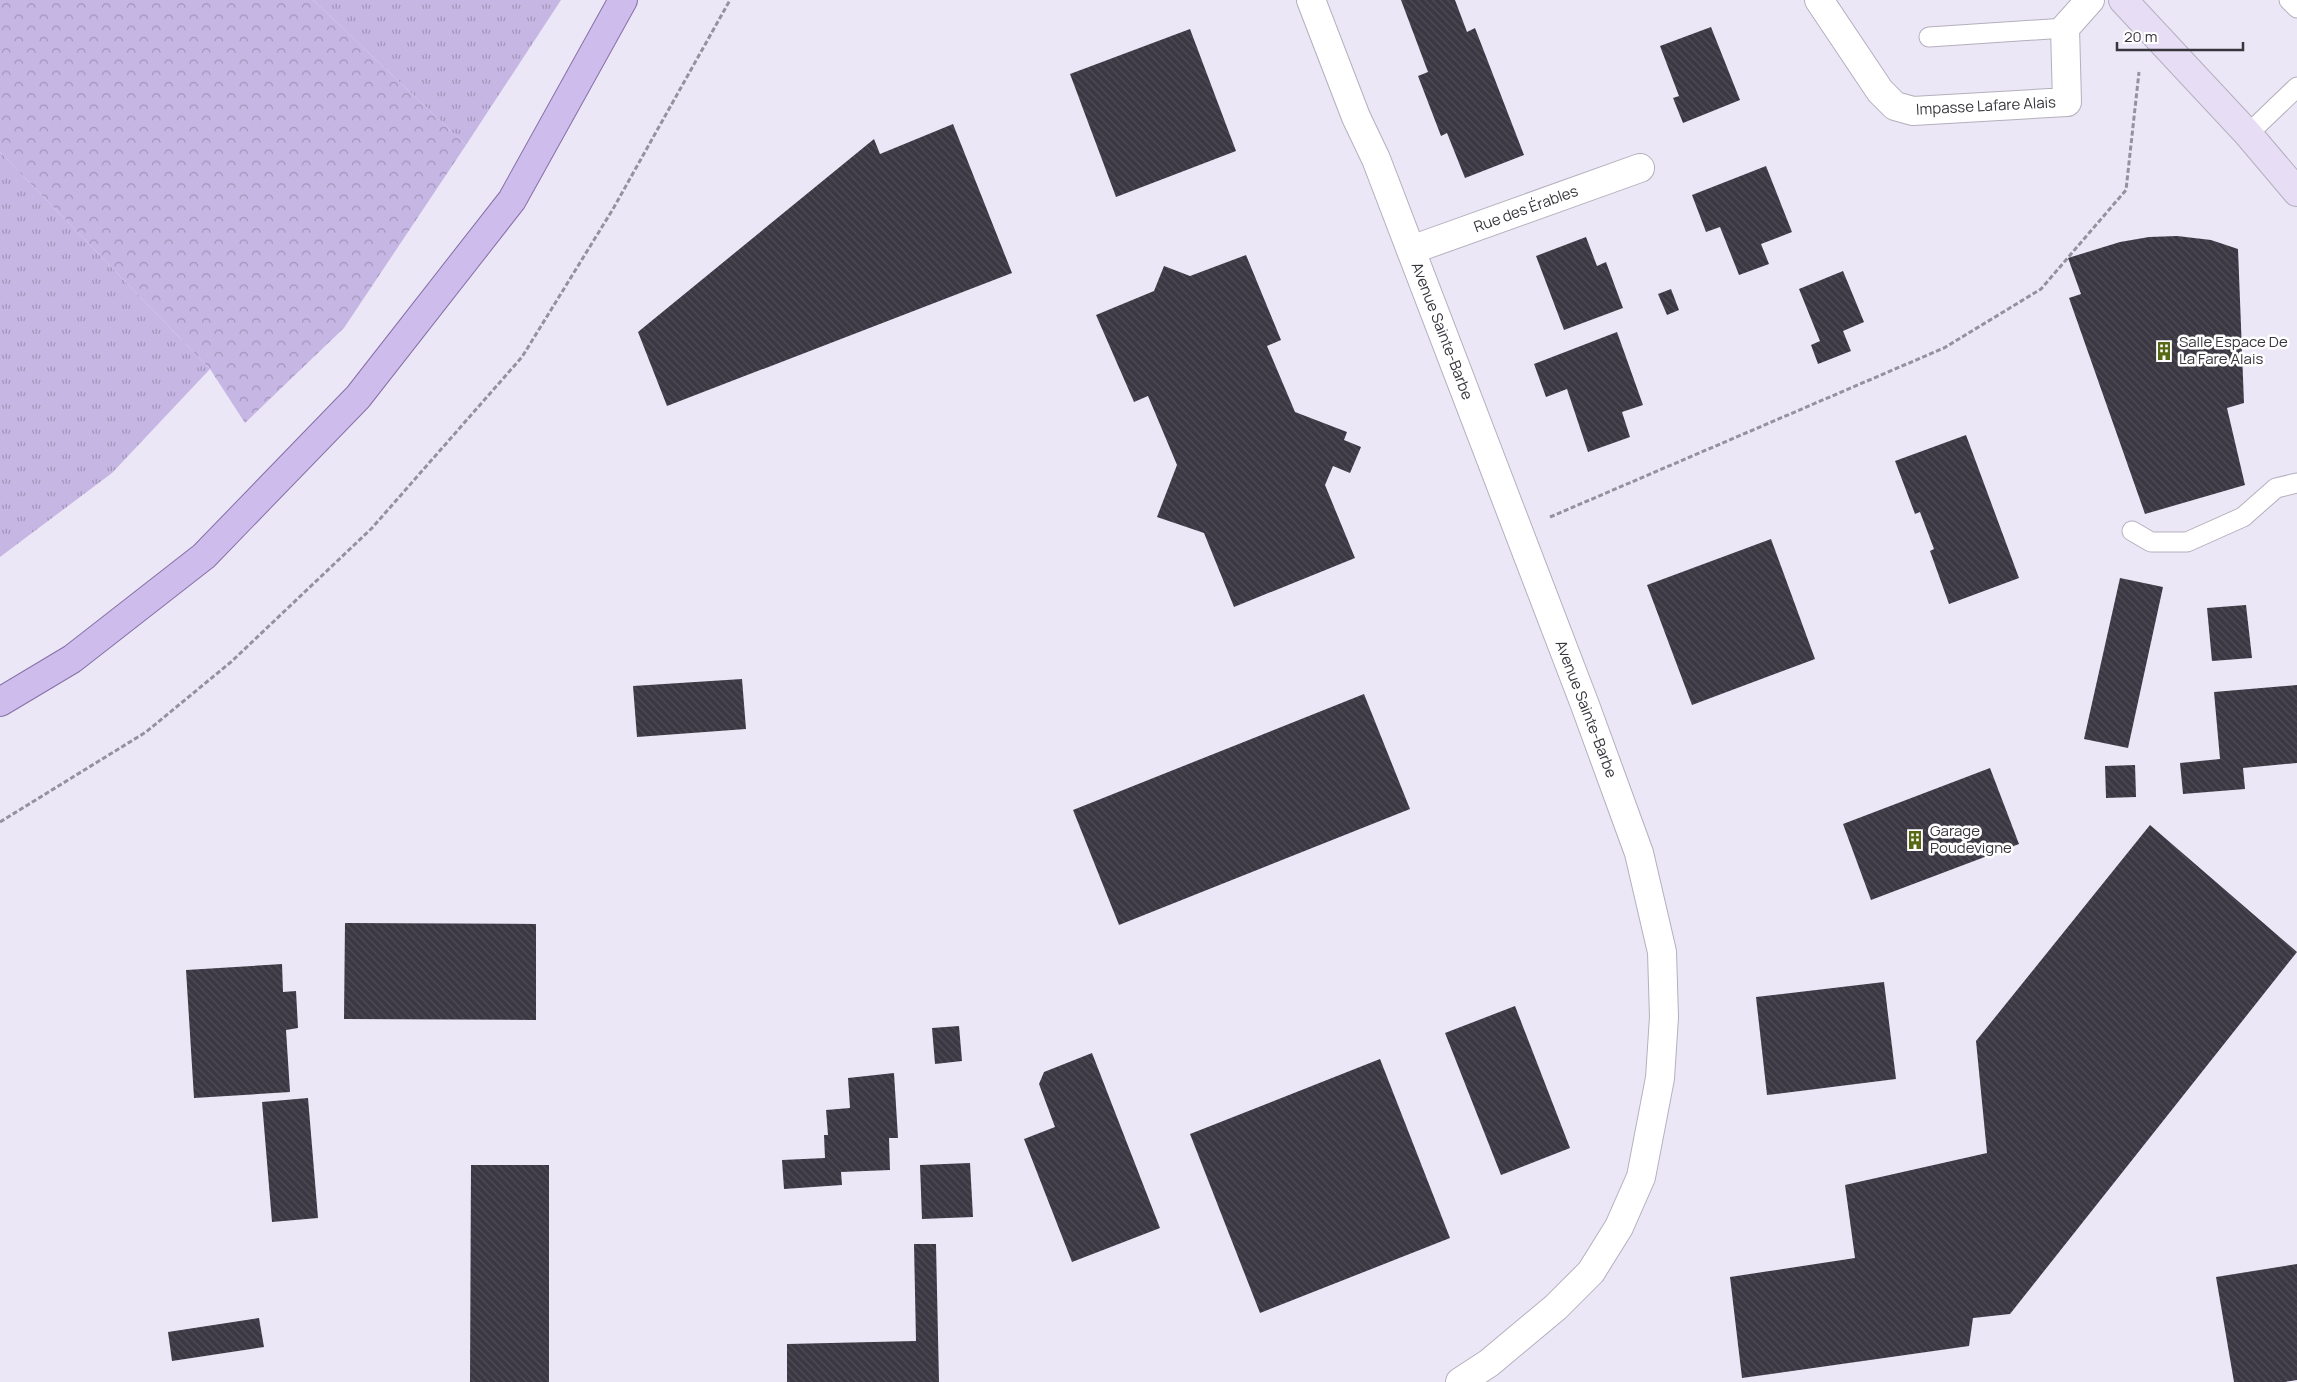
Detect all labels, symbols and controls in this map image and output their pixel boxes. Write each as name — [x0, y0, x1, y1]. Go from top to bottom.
scale bar — [2117, 20, 2243, 52]
text: 20 m — [2124, 26, 2157, 47]
street label: Impasse Lafare Alais — [1915, 91, 2057, 120]
street label: Rue des Érables — [1471, 180, 1581, 237]
street label: Avenue Sainte-Barbe — [1407, 259, 1478, 403]
place label: Salle Espace De La Fare Alais — [2179, 331, 2288, 369]
building icon: Salle Espace De La Fare Alais — [2153, 340, 2175, 362]
street label: Avenue Sainte-Barbe — [1551, 637, 1622, 781]
place label: Garage Poudevigne — [1930, 820, 2012, 858]
building icon: Garage Poudevigne — [1904, 829, 1926, 851]

